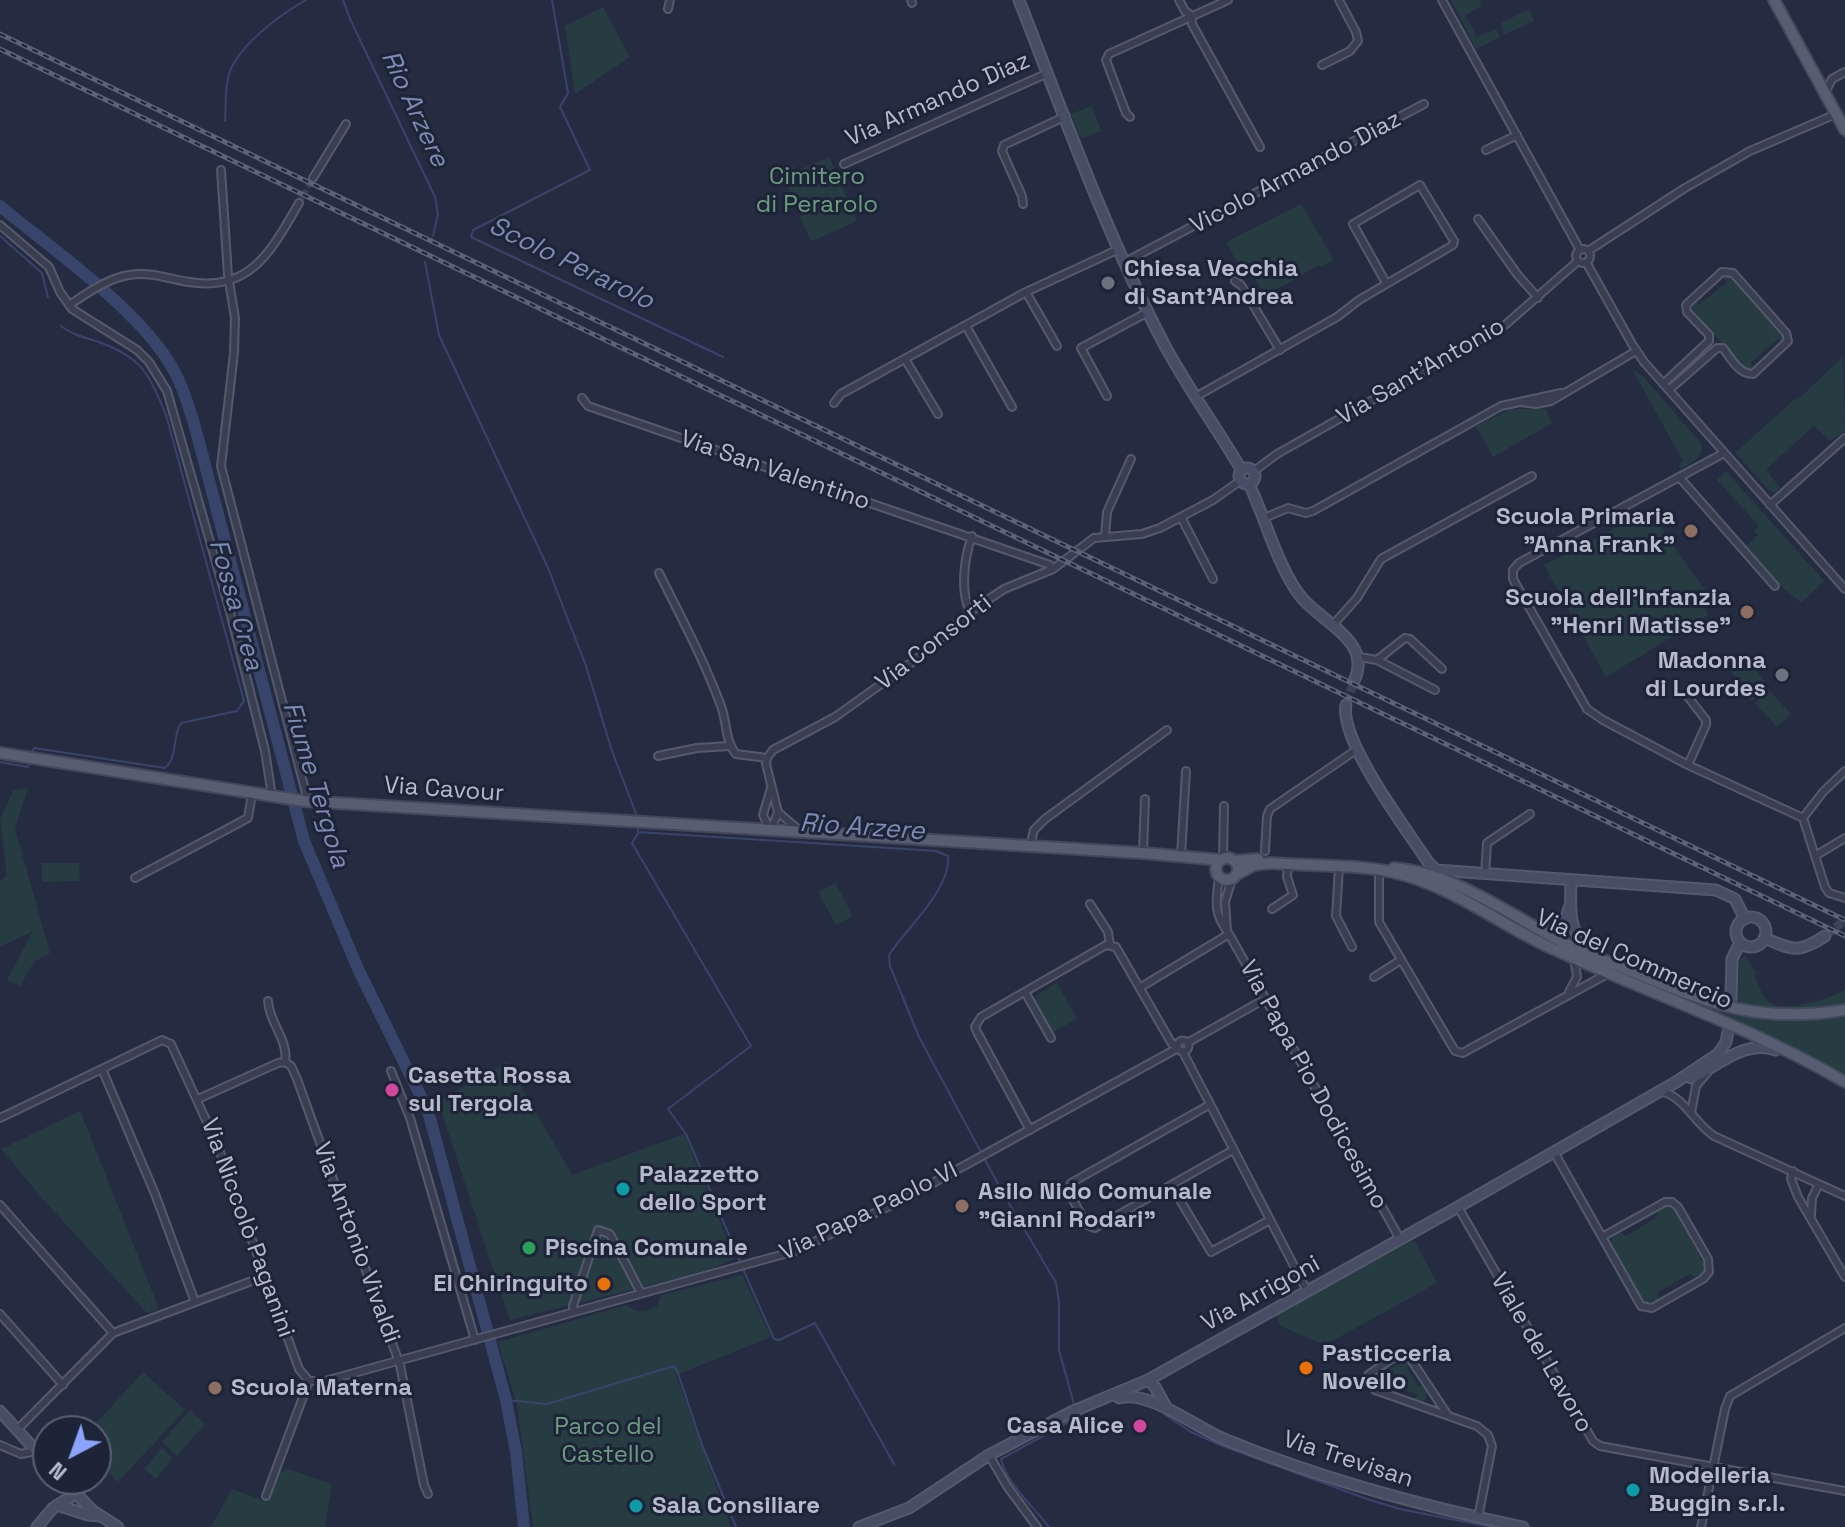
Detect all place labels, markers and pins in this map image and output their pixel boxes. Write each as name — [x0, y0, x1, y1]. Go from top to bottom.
place label: Chiesa Vecchia di Sant'Andrea — [1124, 255, 1298, 311]
marker: Chiesa Vecchia di Sant'Andrea — [1099, 274, 1117, 292]
place label: Scuola Primaria "Anna Frank" — [1496, 503, 1675, 559]
marker: Scuola Primaria "Anna Frank" — [1682, 522, 1700, 540]
place label: Scuola dell'Infanzia "Henri Matisse" — [1505, 584, 1731, 640]
marker: Scuola dell'Infanzia "Henri Matisse" — [1738, 603, 1756, 621]
place label: Madonna di Lourdes — [1645, 647, 1766, 703]
marker: Madonna di Lourdes — [1773, 666, 1791, 684]
place label: Casetta Rossa sul Tergola — [408, 1062, 571, 1118]
marker: Casetta Rossa sul Tergola — [383, 1081, 401, 1099]
place label: Palazzetto dello Sport — [639, 1161, 767, 1217]
place label: Asilo Nido Comunale "Gianni Rodari" — [978, 1178, 1212, 1234]
marker: Palazzetto dello Sport — [614, 1180, 632, 1198]
marker: Asilo Nido Comunale "Gianni Rodari" — [953, 1197, 971, 1215]
place label: Piscina Comunale — [545, 1234, 748, 1262]
marker: Piscina Comunale — [520, 1239, 538, 1257]
place label: El Chiringuito — [433, 1270, 588, 1298]
marker: El Chiringuito — [595, 1275, 613, 1293]
place label: Pasticceria Novello — [1322, 1340, 1451, 1396]
marker: Pasticceria Novello — [1297, 1359, 1315, 1377]
place label: Scuola Materna — [231, 1374, 412, 1402]
marker: Scuola Materna — [206, 1379, 224, 1397]
place label: Casa Alice — [1006, 1412, 1124, 1440]
marker: Casa Alice — [1131, 1417, 1149, 1435]
place label: Modelleria Buggin s.r.l. — [1649, 1462, 1786, 1518]
marker: Modelleria Buggin s.r.l. — [1624, 1481, 1642, 1499]
place label: Sala Consiliare — [652, 1492, 820, 1520]
marker: Sala Consiliare — [627, 1497, 645, 1515]

